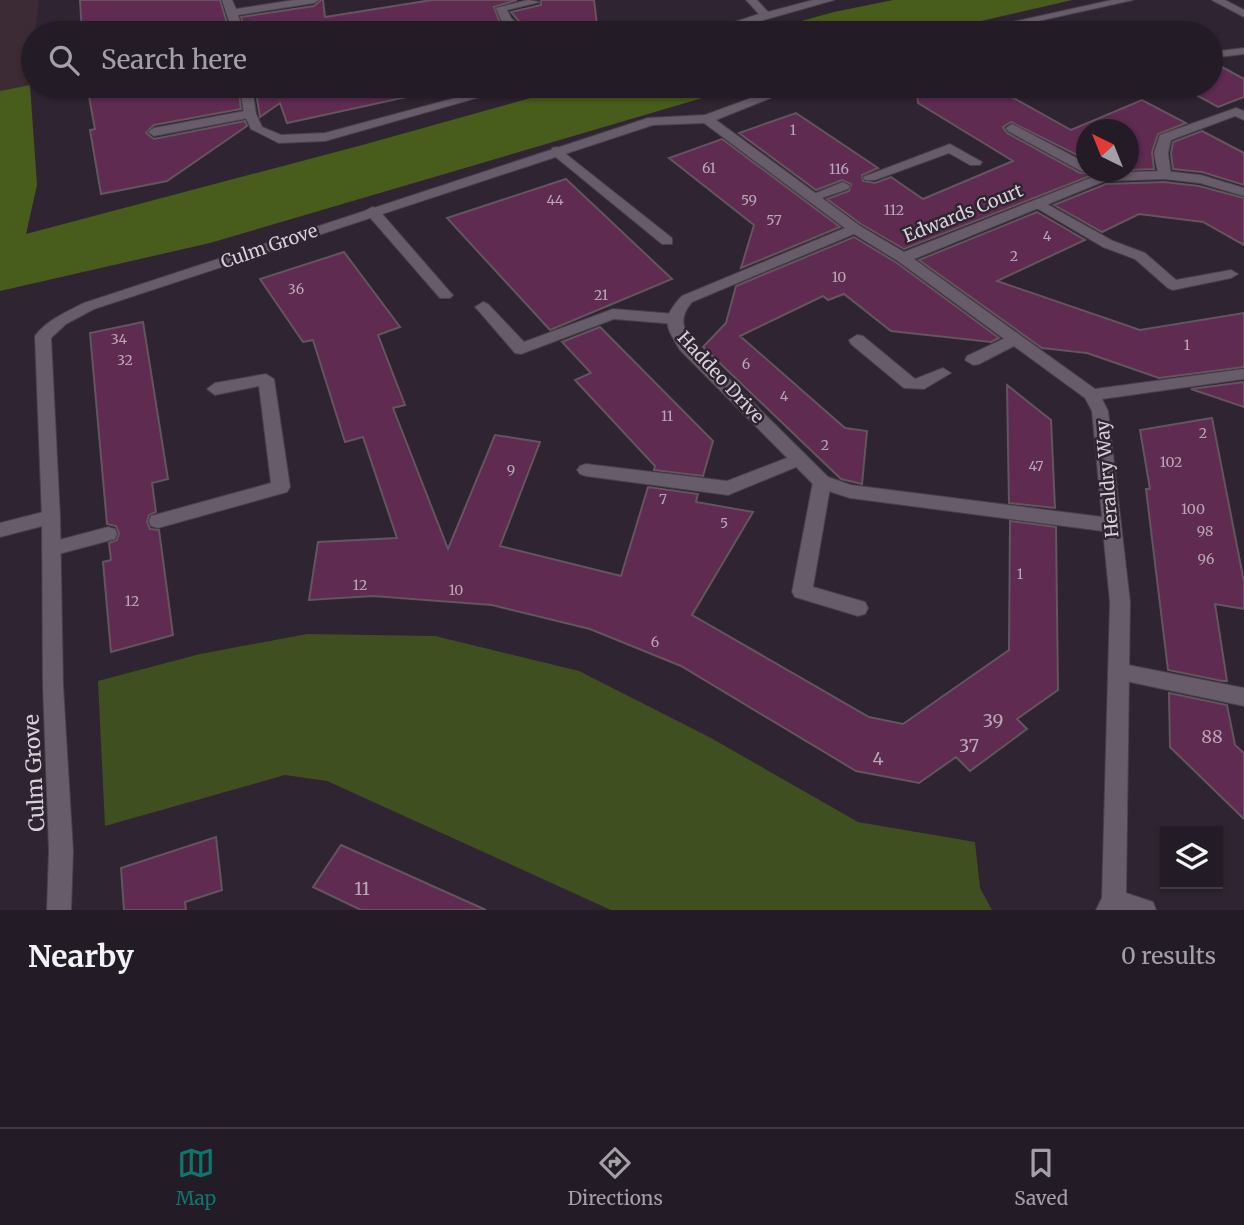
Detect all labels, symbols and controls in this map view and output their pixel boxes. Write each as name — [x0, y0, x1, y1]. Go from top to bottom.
search box — [21, 21, 1223, 98]
icon: search — [45, 41, 83, 79]
text: Search here — [101, 43, 247, 76]
north arrow — [1076, 119, 1139, 182]
house number: 1 — [790, 121, 796, 139]
house number: 61 — [702, 159, 716, 177]
house number: 116 — [829, 160, 849, 178]
street label: Edwards Court — [900, 179, 1026, 247]
house number: 44 — [546, 191, 564, 209]
house number: 59 — [741, 191, 757, 209]
house number: 112 — [884, 201, 904, 219]
house number: 57 — [766, 211, 782, 229]
street label: Culm Grove — [218, 219, 320, 273]
house number: 4 — [1043, 227, 1052, 245]
house number: 2 — [1010, 247, 1018, 265]
house number: 10 — [832, 268, 846, 286]
house number: 36 — [288, 280, 304, 298]
house number: 21 — [594, 286, 608, 304]
street label: Haddeo Drive — [673, 326, 769, 428]
house number: 34 — [111, 330, 128, 348]
house number: 1 — [1184, 336, 1190, 354]
house number: 32 — [117, 351, 133, 369]
house number: 6 — [742, 355, 750, 373]
house number: 4 — [780, 387, 789, 405]
house number: 11 — [661, 407, 673, 425]
street label: Heraldry Way — [1090, 419, 1124, 539]
house number: 2 — [1199, 424, 1207, 442]
house number: 2 — [821, 436, 829, 454]
house number: 102 — [1160, 453, 1182, 471]
house number: 47 — [1028, 457, 1044, 475]
house number: 9 — [507, 461, 515, 479]
house number: 7 — [659, 490, 667, 508]
house number: 100 — [1181, 500, 1205, 518]
house number: 5 — [720, 514, 728, 532]
house number: 98 — [1197, 522, 1213, 540]
house number: 96 — [1198, 550, 1214, 568]
house number: 1 — [1017, 565, 1023, 583]
house number: 12 — [353, 576, 367, 594]
house number: 10 — [449, 581, 463, 599]
house number: 12 — [125, 592, 139, 610]
house number: 6 — [651, 633, 659, 651]
house number: 39 — [983, 709, 1003, 732]
street label: Culm Grove — [17, 714, 51, 832]
house number: 88 — [1201, 725, 1223, 748]
house number: 37 — [959, 734, 979, 757]
house number: 4 — [872, 747, 884, 770]
map controls — [1160, 826, 1223, 889]
button: layers — [1160, 826, 1223, 889]
house number: 11 — [354, 877, 370, 900]
text: Nearby — [28, 937, 134, 975]
text: 0 results — [1121, 941, 1216, 970]
tab: Map — [176, 1144, 216, 1210]
tab: Directions — [568, 1144, 663, 1210]
tab: Saved — [1014, 1144, 1068, 1210]

